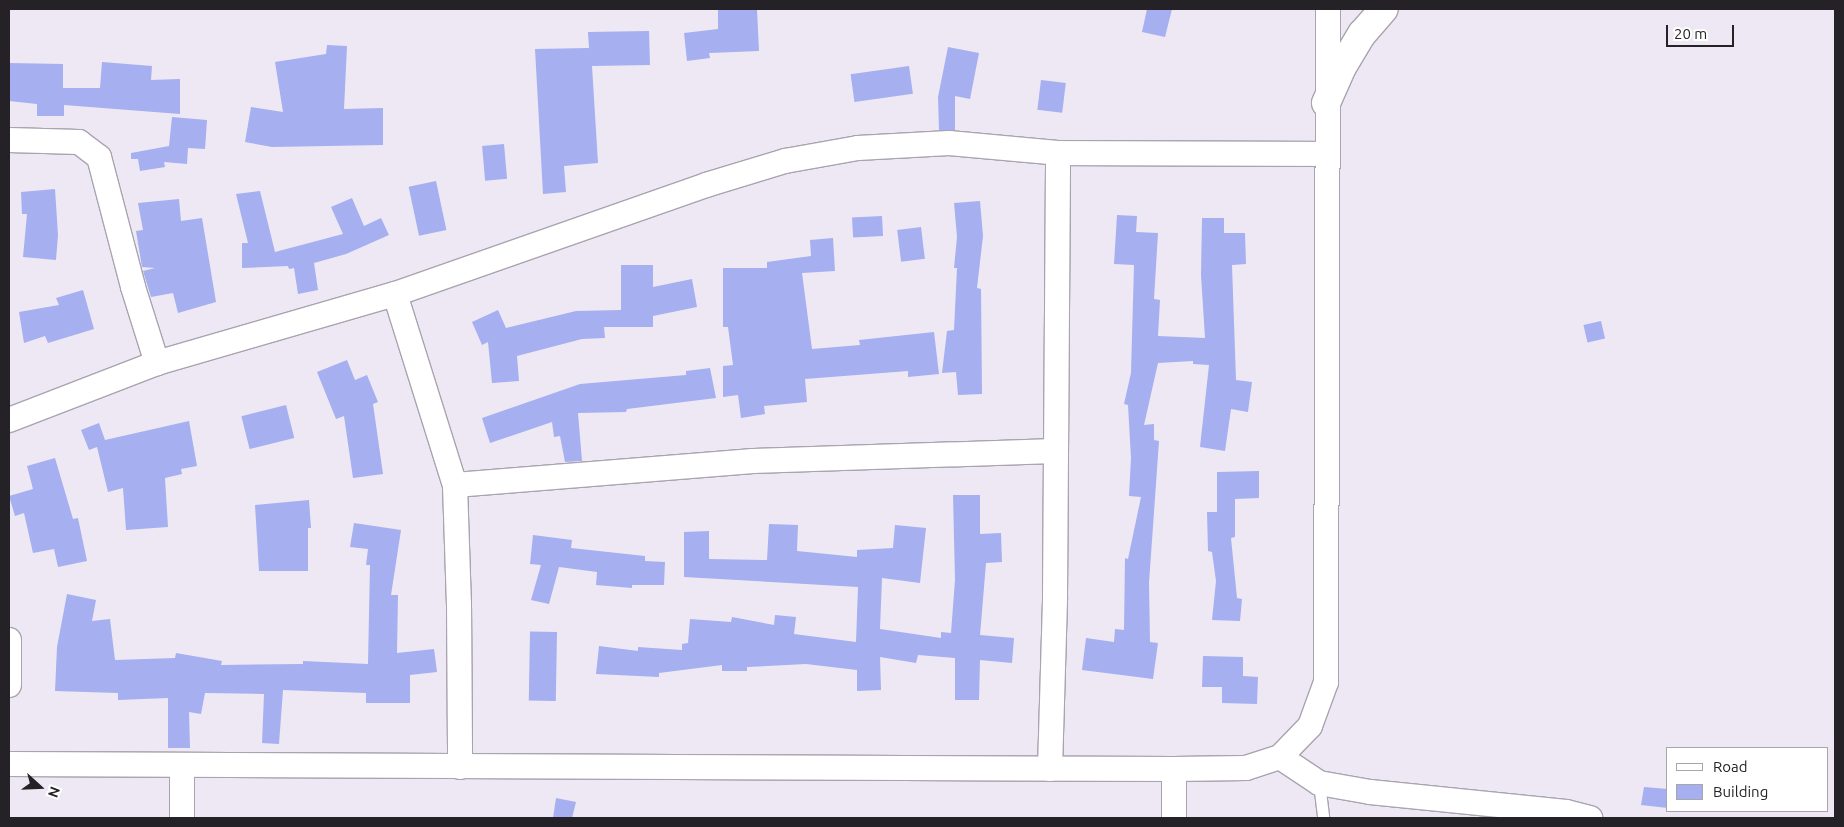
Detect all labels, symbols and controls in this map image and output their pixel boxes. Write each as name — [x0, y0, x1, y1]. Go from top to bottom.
scale bar — [1669, 15, 1736, 47]
text: 20 m — [1674, 25, 1707, 42]
legend — [1666, 747, 1829, 812]
text: Road — [1713, 758, 1748, 775]
north arrow — [15, 762, 65, 812]
text: Building — [1713, 783, 1768, 800]
text: N — [45, 784, 63, 800]

